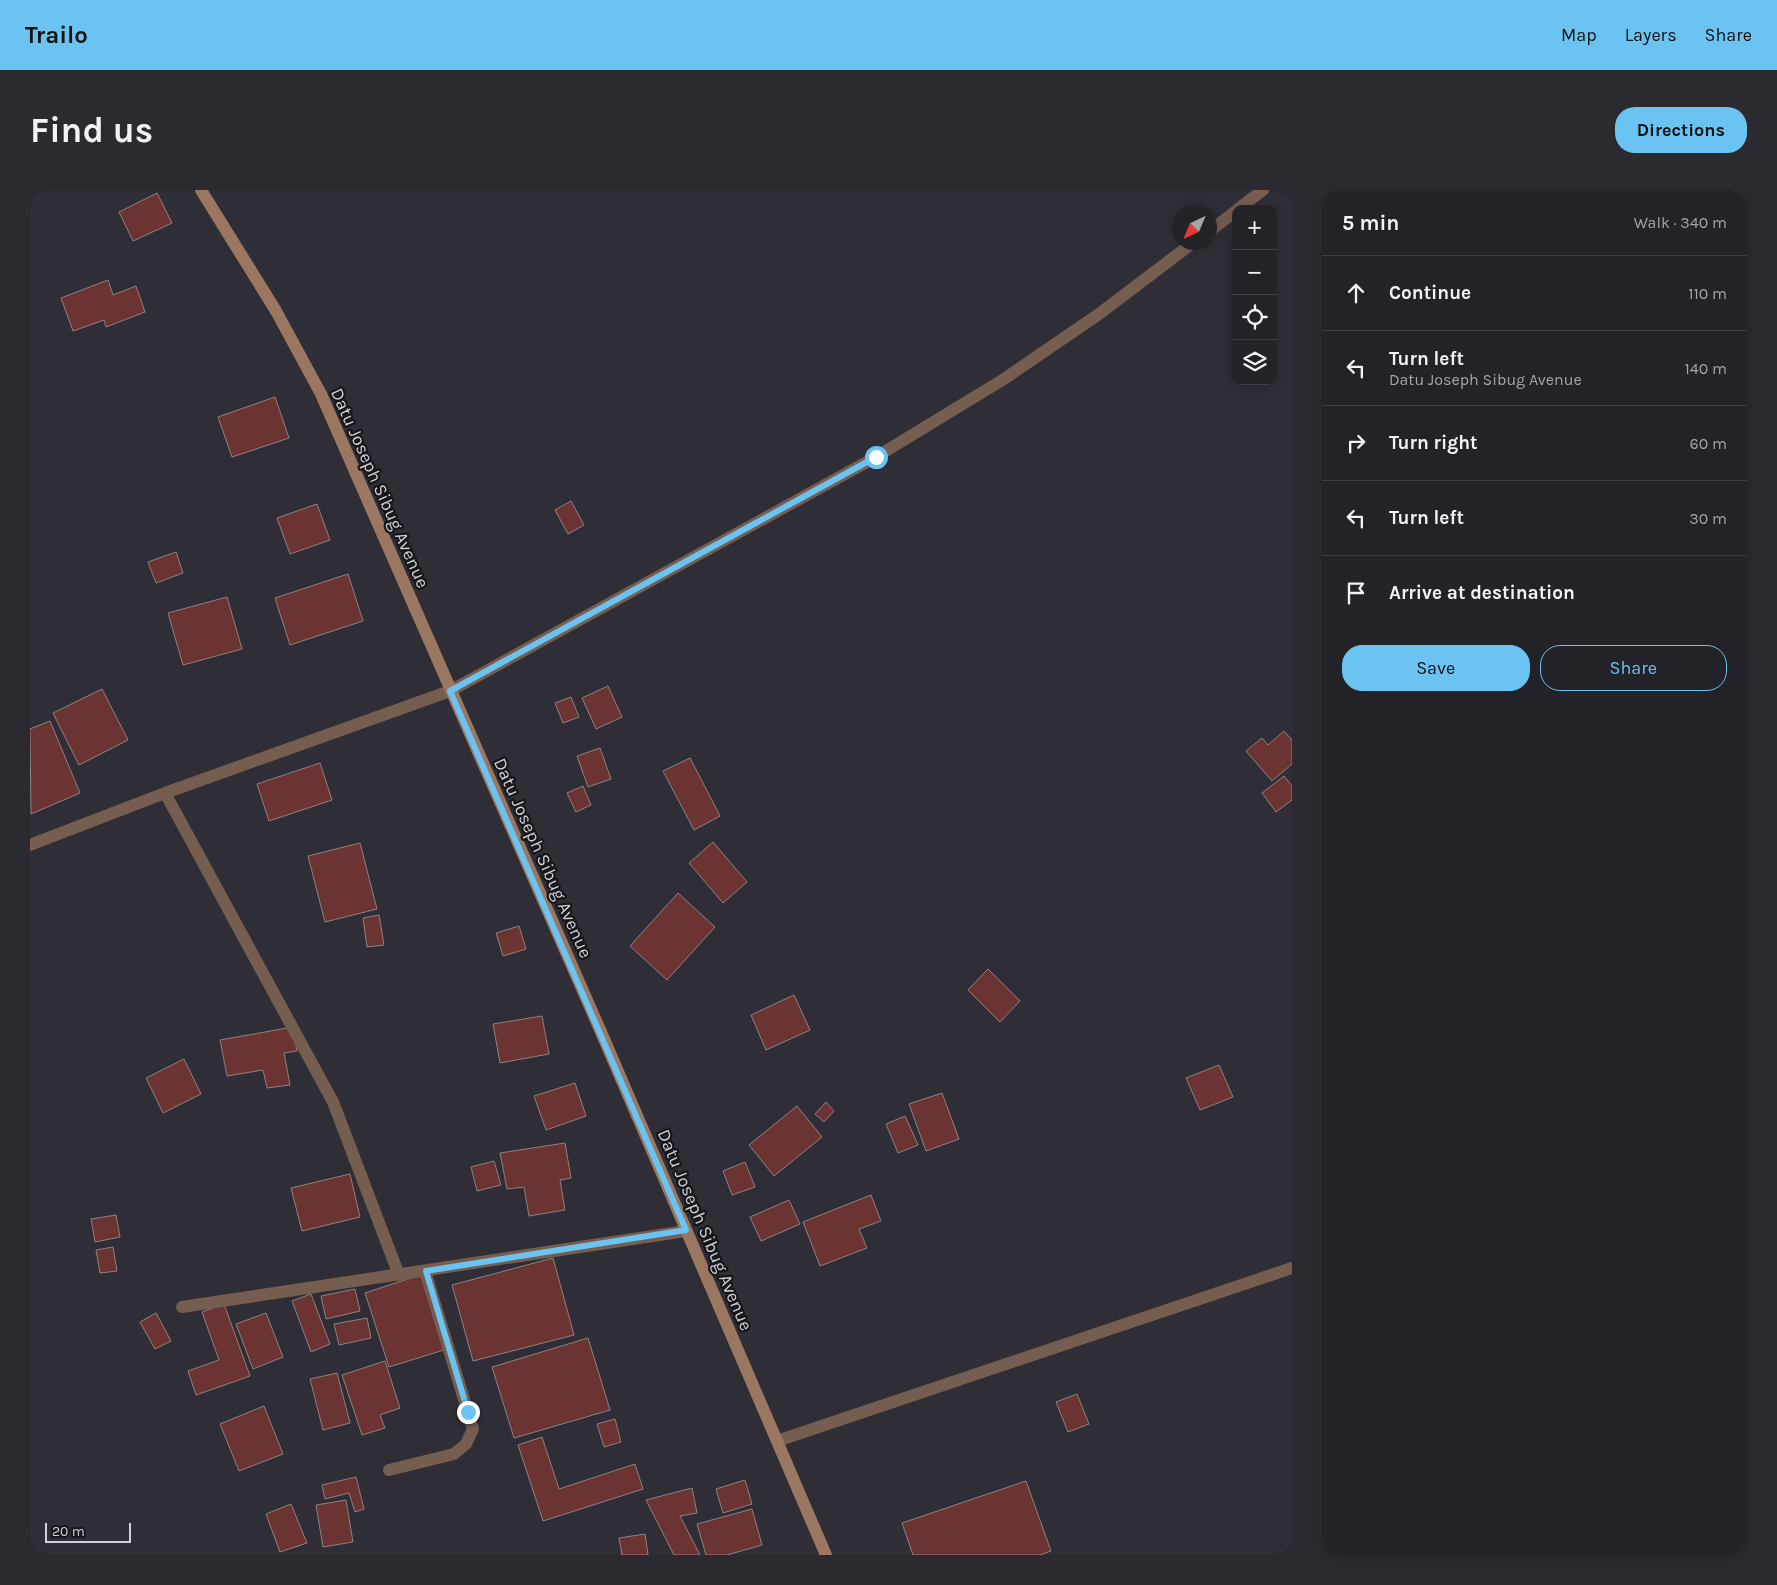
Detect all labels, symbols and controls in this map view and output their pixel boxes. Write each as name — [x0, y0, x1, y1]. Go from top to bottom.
text: Trailo — [25, 21, 88, 49]
text: Map — [1561, 24, 1597, 46]
text: Layers — [1625, 24, 1677, 46]
text: Share — [1705, 24, 1752, 46]
button: Directions — [1615, 107, 1747, 153]
text: Find us — [30, 110, 153, 151]
north arrow — [1172, 205, 1217, 250]
map controls — [1232, 205, 1277, 385]
button: + — [1232, 205, 1277, 250]
text: 5 min — [1342, 211, 1399, 235]
text: Walk · 340 m — [1634, 213, 1727, 232]
button: − — [1232, 250, 1277, 295]
icon: ahead — [1342, 279, 1370, 307]
text: Continue — [1389, 282, 1471, 304]
text: 110 m — [1688, 284, 1727, 303]
button: locate — [1232, 295, 1277, 340]
button: layers — [1232, 340, 1277, 385]
text: Turn left — [1389, 348, 1464, 370]
icon: left — [1342, 354, 1370, 382]
text: 140 m — [1685, 359, 1727, 378]
text: Datu Joseph Sibug Avenue — [1389, 370, 1582, 389]
street label: Datu Joseph Sibug Avenue — [326, 385, 434, 591]
icon: right — [1342, 429, 1370, 457]
text: Turn right — [1389, 432, 1478, 454]
text: 60 m — [1690, 434, 1727, 453]
route start — [865, 446, 888, 469]
icon: left — [1342, 504, 1370, 532]
text: Turn left — [1389, 507, 1464, 529]
text: 30 m — [1689, 509, 1727, 528]
icon: arrive — [1342, 579, 1370, 607]
text: Arrive at destination — [1389, 582, 1575, 604]
button: Save — [1342, 645, 1530, 691]
button: Share — [1540, 645, 1727, 691]
street label: Datu Joseph Sibug Avenue — [489, 755, 597, 961]
street label: Datu Joseph Sibug Avenue — [653, 1126, 757, 1334]
route end — [457, 1401, 480, 1424]
scale bar — [45, 1520, 131, 1543]
text: 20 m — [52, 1523, 85, 1540]

